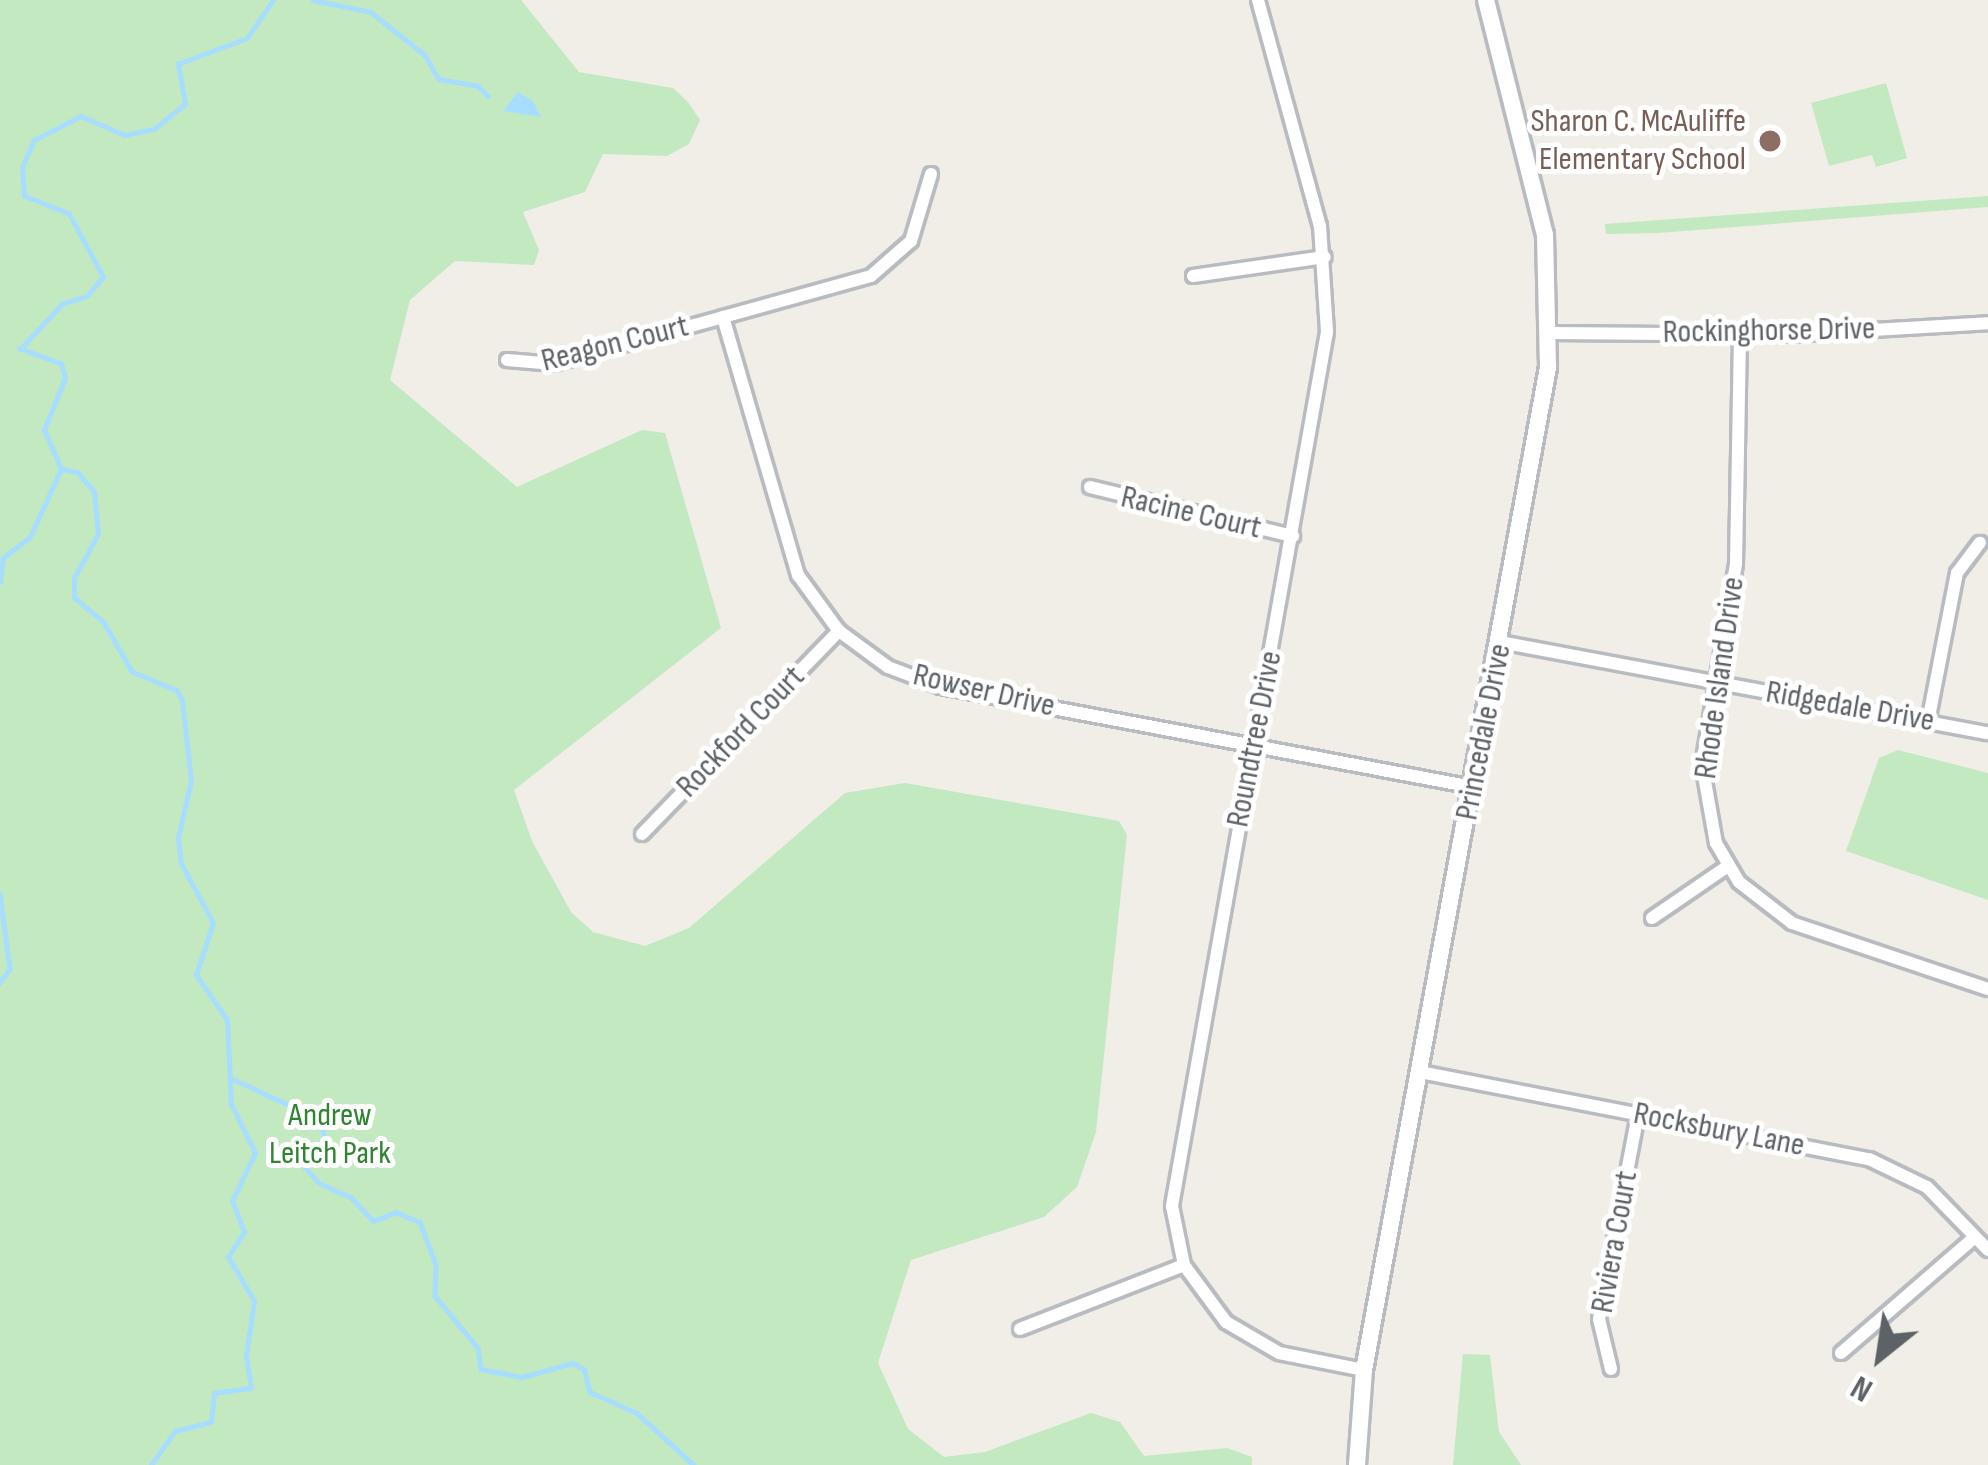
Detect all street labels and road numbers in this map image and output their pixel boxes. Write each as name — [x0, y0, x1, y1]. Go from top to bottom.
street label: Reagon Court — [537, 307, 693, 381]
street label: Rockinghorse Drive — [1662, 309, 1876, 353]
street label: Racine Court — [1117, 478, 1265, 548]
street label: Rhode Island Drive — [1686, 575, 1754, 781]
street label: Princedale Drive — [1448, 640, 1520, 824]
street label: Roundtree Drive — [1219, 648, 1291, 830]
street label: Rowser Drive — [909, 655, 1059, 727]
street label: Rockford Court — [668, 658, 814, 806]
street label: Ridgedale Drive — [1763, 673, 1937, 741]
street label: Rocksbury Lane — [1630, 1094, 1808, 1166]
street label: Riviera Court — [1583, 1168, 1647, 1316]

